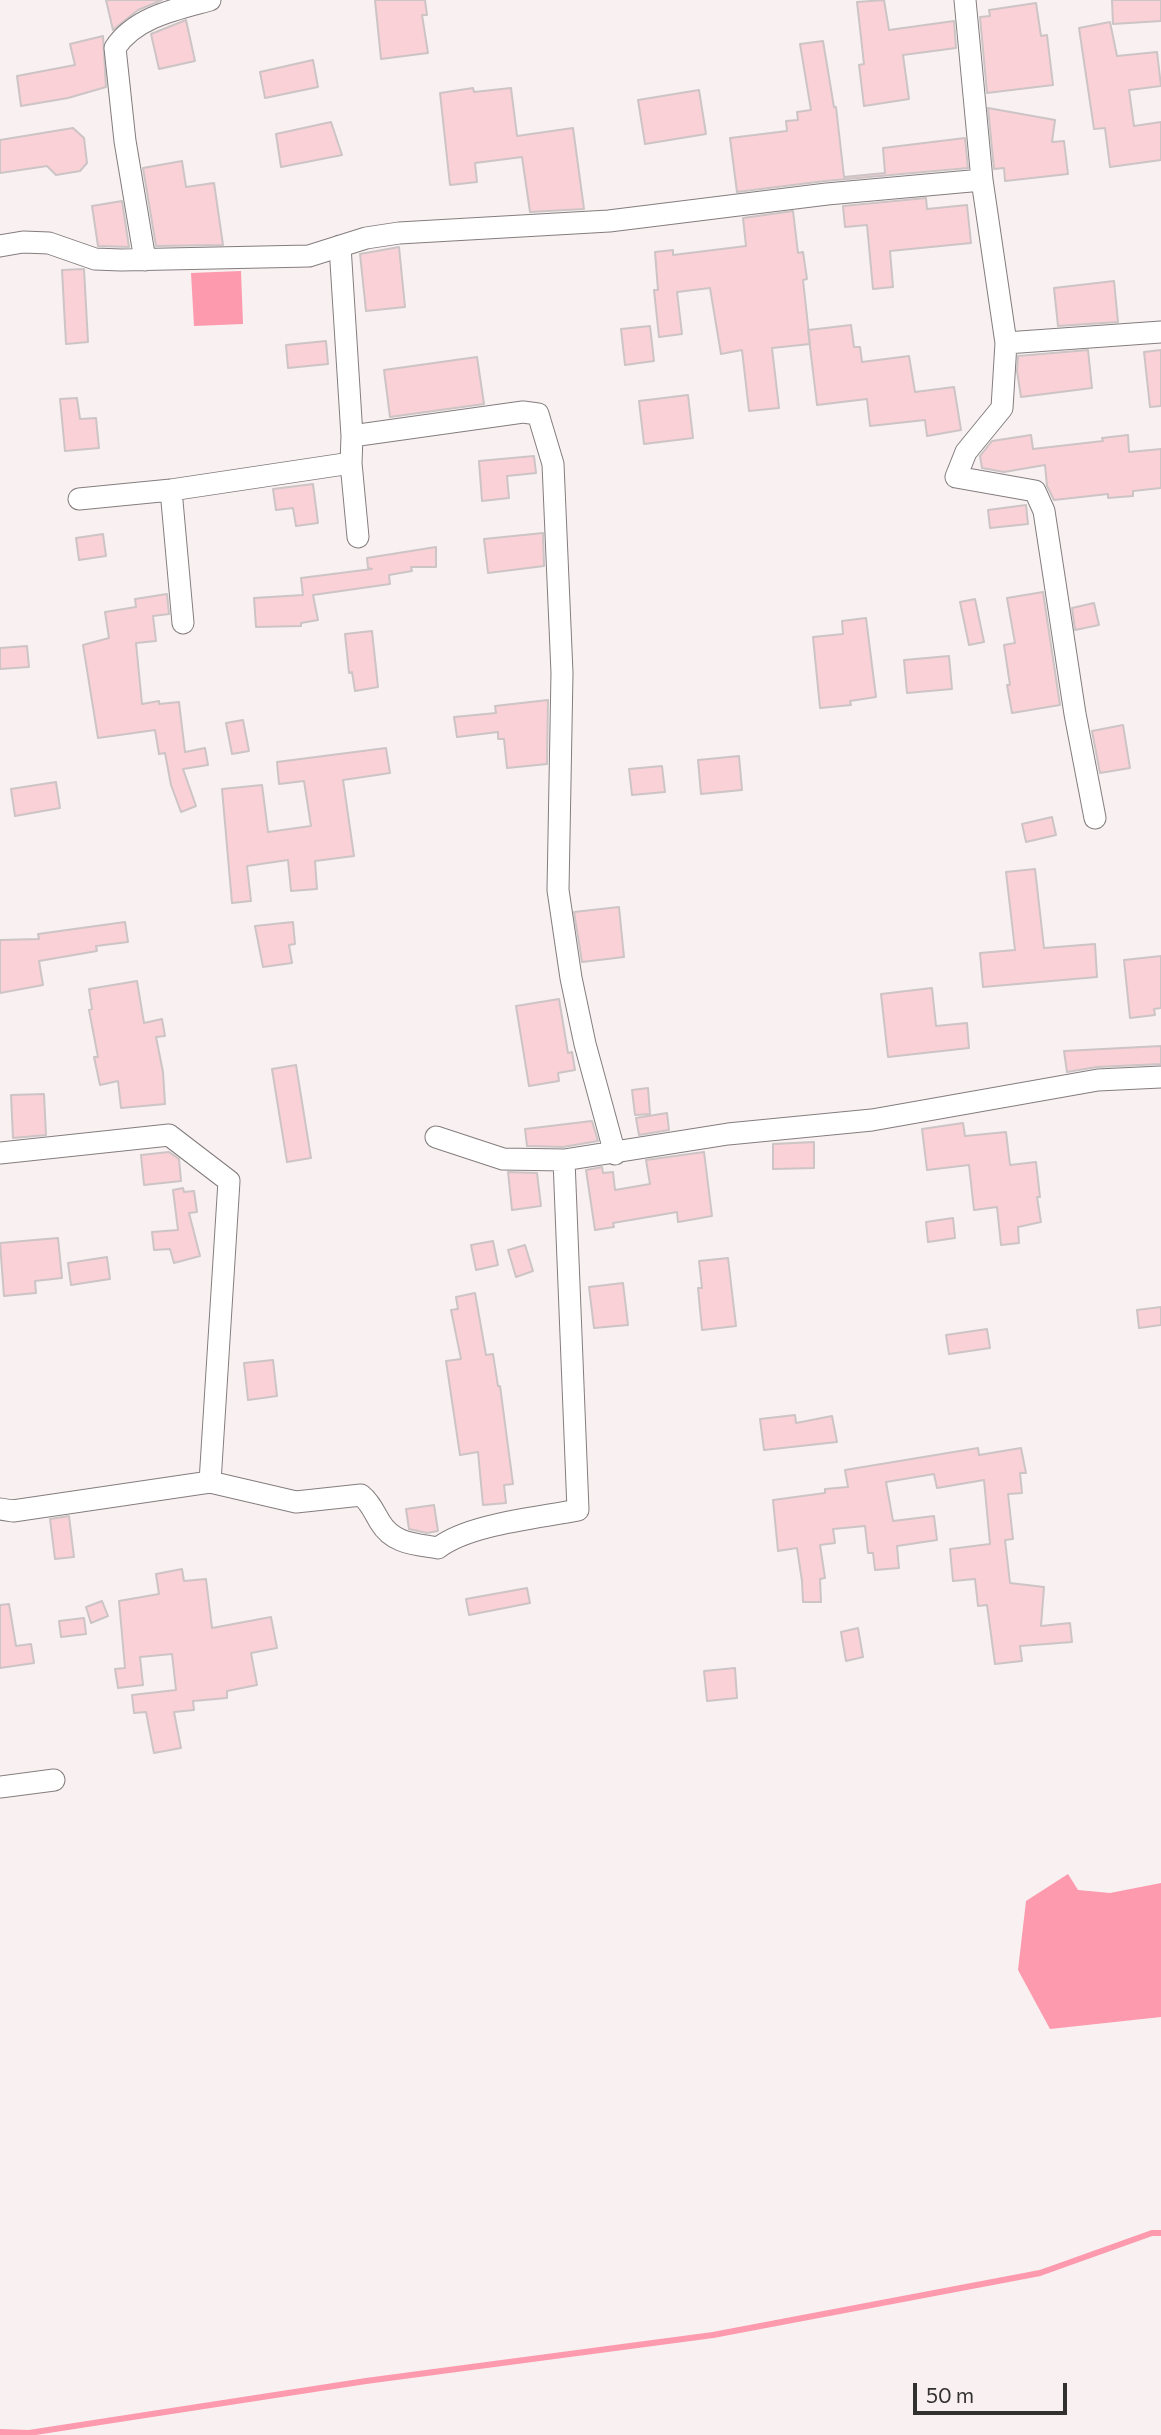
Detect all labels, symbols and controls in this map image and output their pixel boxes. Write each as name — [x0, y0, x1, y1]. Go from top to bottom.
scale bar — [916, 2368, 1070, 2412]
text: 50 m — [926, 2382, 974, 2407]

